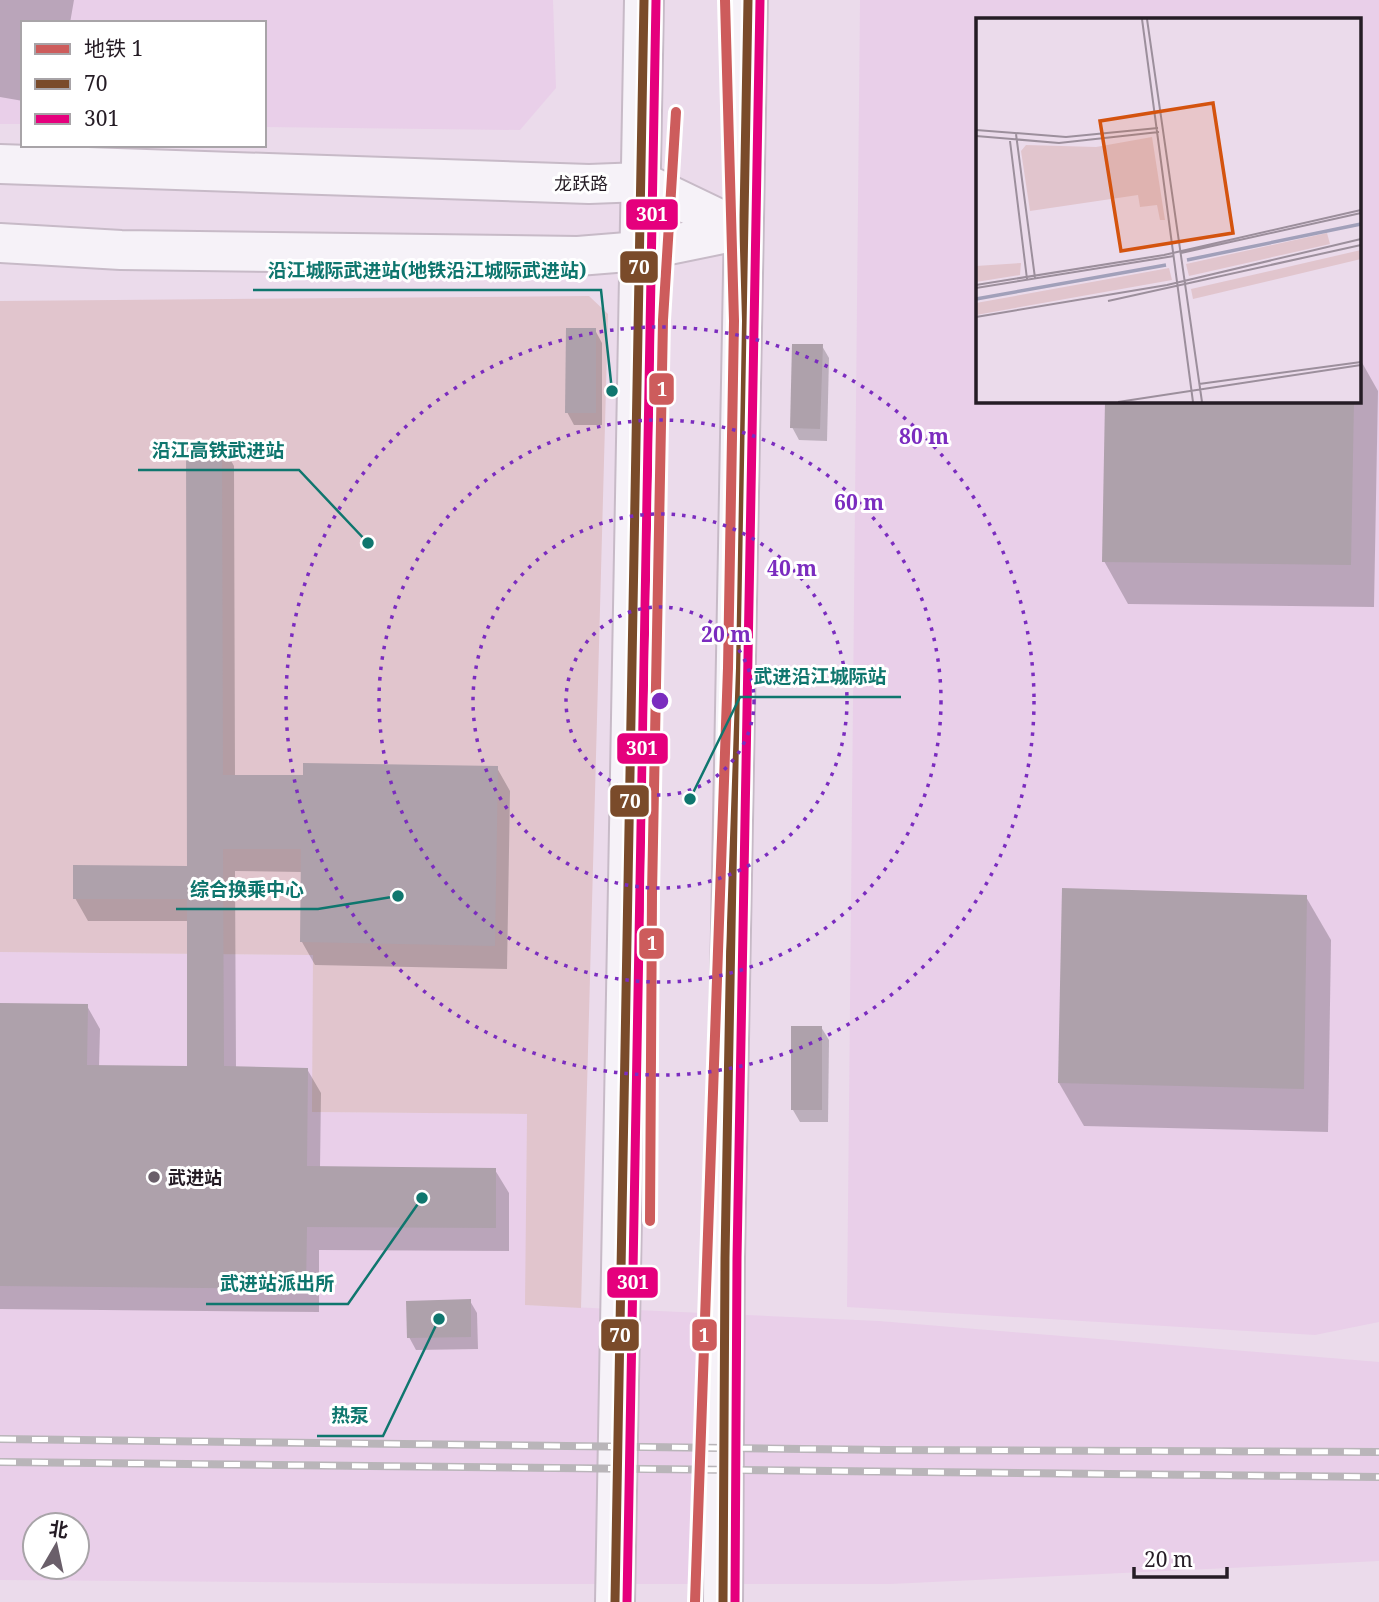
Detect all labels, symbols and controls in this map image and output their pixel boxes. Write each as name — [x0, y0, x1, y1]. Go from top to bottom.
inset map — [976, 18, 1362, 402]
legend — [21, 21, 266, 147]
text: 地铁 1 — [84, 34, 143, 62]
text: 70 — [84, 69, 107, 97]
text: 301 — [84, 104, 119, 132]
street label: 龙跃路 — [554, 171, 608, 195]
line badge: 301 — [625, 198, 679, 231]
text: 301 — [636, 201, 668, 227]
callout: 沿江城际武进站(地铁沿江城际武进站) — [253, 250, 601, 290]
line badge: 70 — [619, 250, 659, 284]
text: 70 — [628, 254, 650, 280]
text: 沿江城际武进站(地铁沿江城际武进站) — [267, 257, 587, 283]
line badge: 1 — [648, 372, 675, 406]
text: 1 — [657, 376, 667, 402]
text: 80 m — [899, 422, 949, 450]
callout: 沿江高铁武进站 — [138, 430, 299, 470]
text: 沿江高铁武进站 — [151, 437, 285, 463]
text: 60 m — [834, 488, 884, 516]
text: 40 m — [767, 554, 817, 582]
text: 20 m — [701, 620, 751, 648]
callout: 武进沿江城际站 — [740, 657, 901, 697]
text: 武进沿江城际站 — [753, 663, 887, 689]
centre of rings — [648, 689, 672, 713]
line badge: 301 — [616, 732, 669, 765]
text: 301 — [626, 735, 658, 761]
line badge: 70 — [609, 784, 650, 818]
text: 70 — [619, 788, 641, 814]
callout: 综合换乘中心 — [176, 869, 318, 909]
text: 综合换乘中心 — [190, 876, 304, 902]
line badge: 1 — [638, 927, 665, 960]
text: 1 — [647, 930, 657, 956]
place label: 武进站 — [168, 1165, 222, 1189]
marker: 武进站 — [146, 1169, 162, 1185]
callout: 武进站派出所 — [206, 1264, 348, 1304]
line badge: 301 — [606, 1266, 659, 1299]
text: 301 — [617, 1269, 649, 1295]
text: 武进站派出所 — [220, 1270, 334, 1296]
line badge: 70 — [600, 1318, 640, 1352]
line badge: 1 — [691, 1318, 718, 1352]
text: 70 — [609, 1322, 631, 1348]
text: 1 — [699, 1322, 709, 1348]
callout: 热泵 — [317, 1396, 383, 1436]
text: 热泵 — [331, 1402, 369, 1428]
north arrow — [21, 1511, 91, 1581]
text: 北 — [47, 1515, 70, 1544]
scale bar — [1134, 1536, 1227, 1580]
text: 20 m — [1144, 1545, 1193, 1573]

